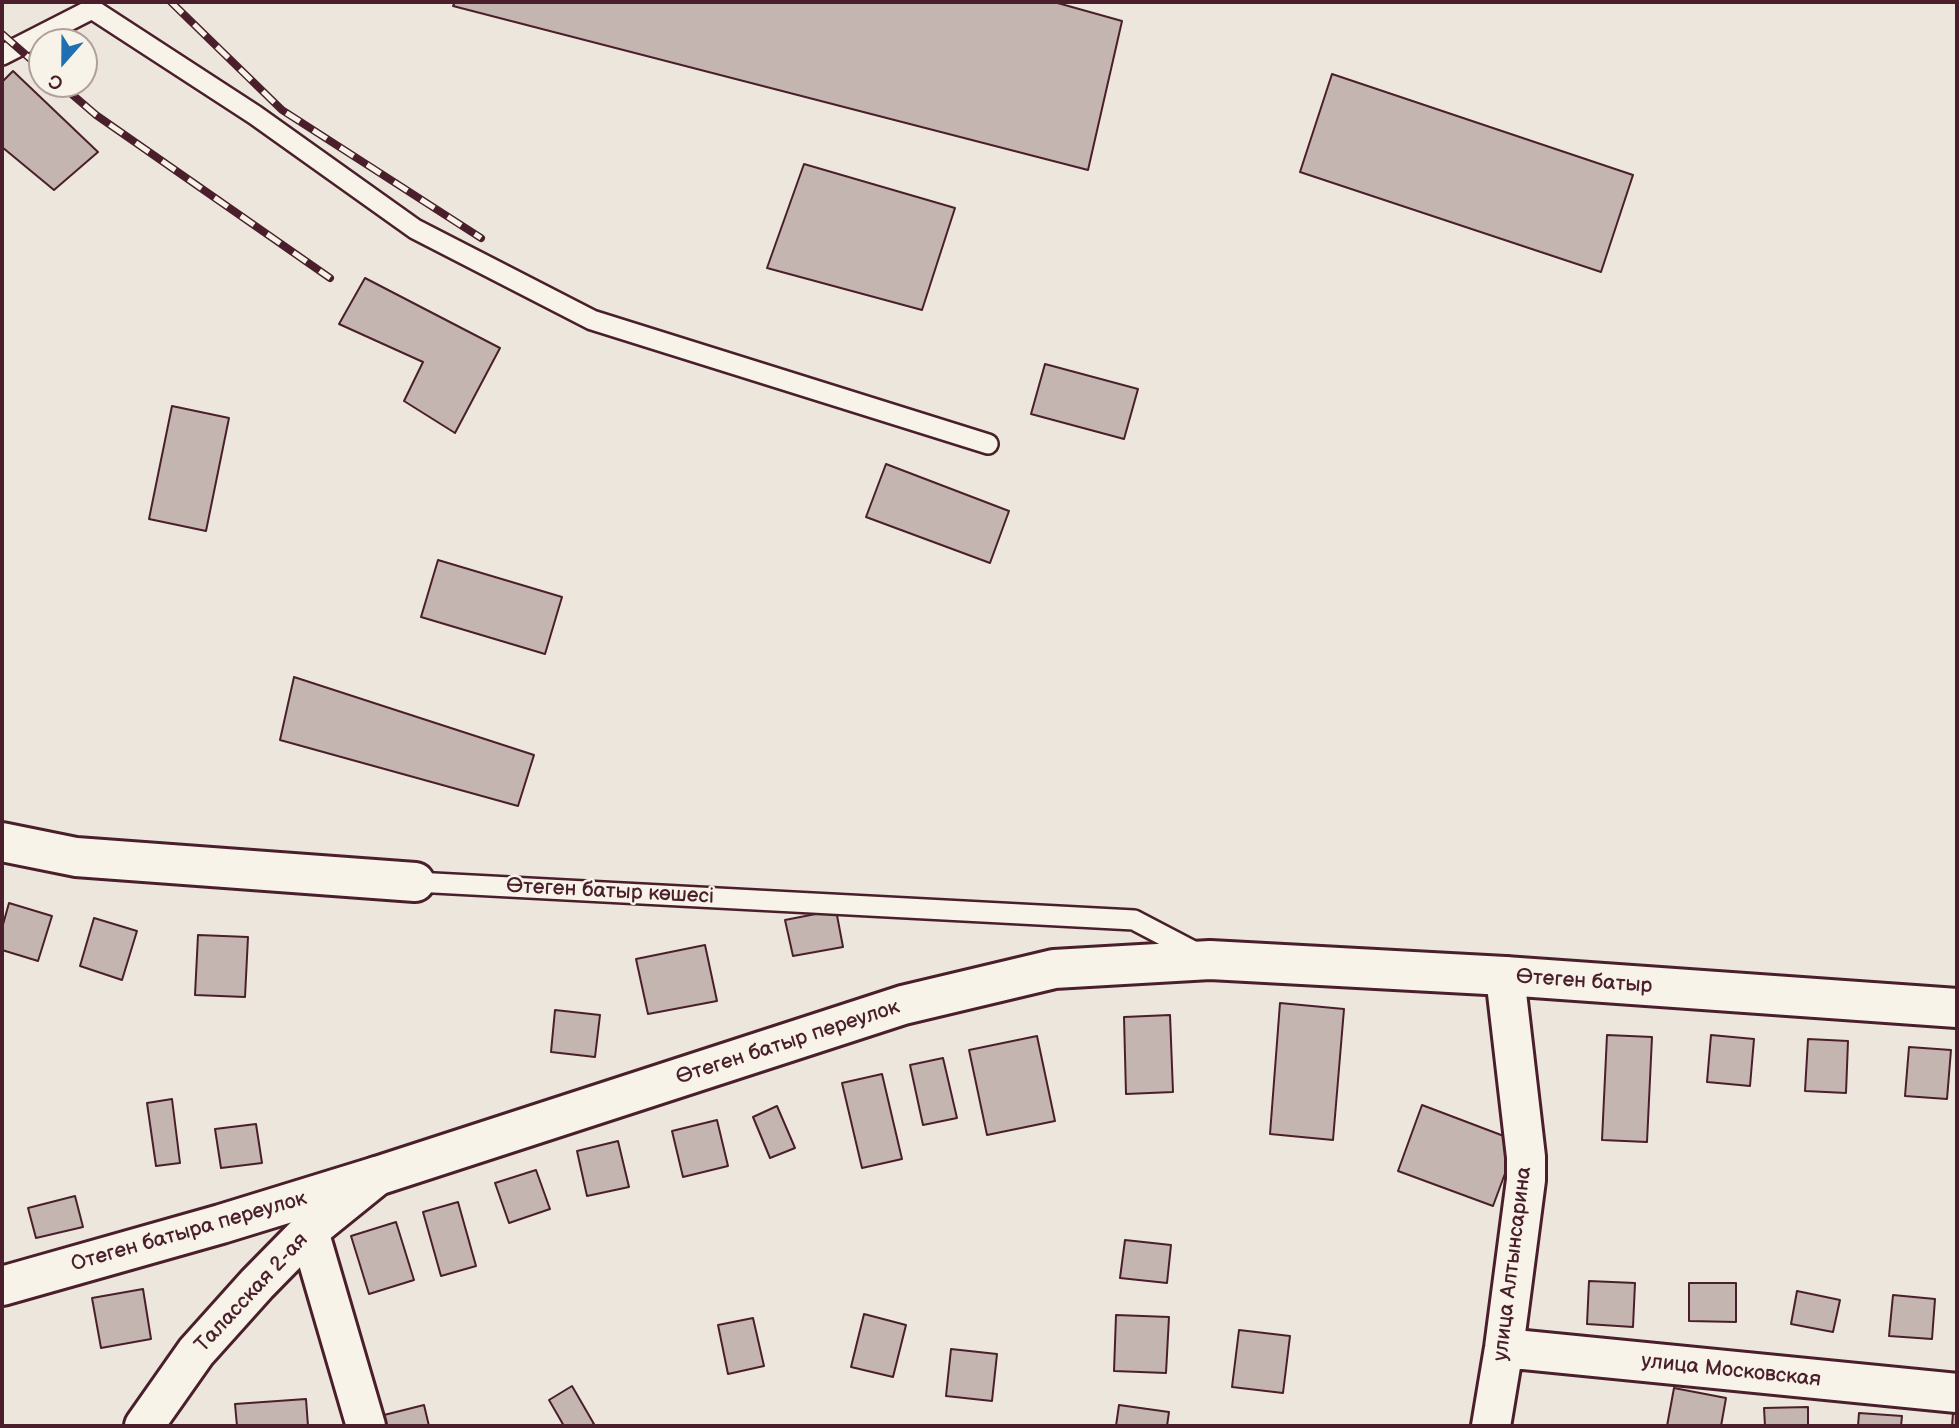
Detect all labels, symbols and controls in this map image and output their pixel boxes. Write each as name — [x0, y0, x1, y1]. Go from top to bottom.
north arrow — [28, 28, 98, 98]
text: С — [46, 68, 66, 94]
street label: Өтеген батыр көшесі — [505, 874, 715, 910]
street label: Өтеген батыр — [1515, 965, 1653, 999]
street label: Өтеген батыр переулок — [673, 995, 903, 1091]
street label: улица Алтынсарина — [1489, 1165, 1537, 1363]
street label: Отеген батыра переулок — [68, 1186, 310, 1278]
street label: Таласская 2-ая — [190, 1228, 314, 1358]
street label: улица Московская — [1640, 1349, 1822, 1393]

